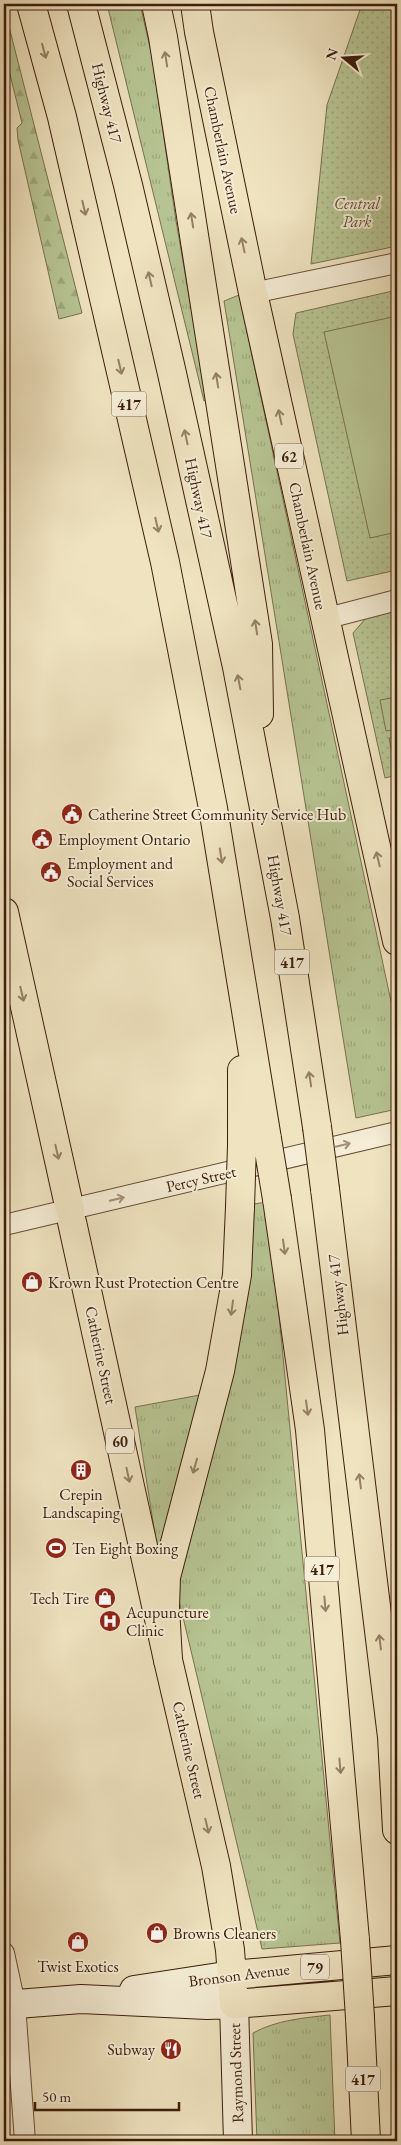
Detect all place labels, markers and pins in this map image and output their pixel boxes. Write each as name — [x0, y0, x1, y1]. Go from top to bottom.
public building icon: Catherine Street Community Service Hub — [60, 802, 84, 826]
place label: Catherine Street Community Service Hub — [88, 804, 346, 825]
public building icon: Employment Ontario — [30, 827, 54, 851]
place label: Employment Ontario — [58, 829, 191, 850]
place label: Employment and Social Services — [67, 853, 174, 892]
public building icon: Employment and Social Services — [39, 860, 63, 884]
shop icon: Krown Rust Protection Centre — [20, 1270, 44, 1294]
place label: Krown Rust Protection Centre — [48, 1272, 239, 1293]
building icon: Crepin Landscaping — [69, 1458, 93, 1482]
place label: Crepin Landscaping — [42, 1484, 121, 1523]
sports icon: Ten Eight Boxing — [44, 1536, 68, 1560]
place label: Ten Eight Boxing — [72, 1538, 179, 1559]
shop icon: Tech Tire — [93, 1586, 117, 1610]
place label: Tech Tire — [30, 1588, 89, 1609]
place label: Acupuncture Clinic — [125, 1602, 209, 1641]
hospital icon: Acupuncture Clinic — [98, 1609, 122, 1633]
shop icon: Browns Cleaners — [145, 1921, 169, 1945]
place label: Browns Cleaners — [173, 1923, 276, 1944]
shop icon: Twist Exotics — [66, 1930, 90, 1954]
place label: Twist Exotics — [37, 1956, 119, 1977]
restaurant icon: Subway — [159, 2037, 183, 2061]
place label: Subway — [107, 2039, 156, 2060]

